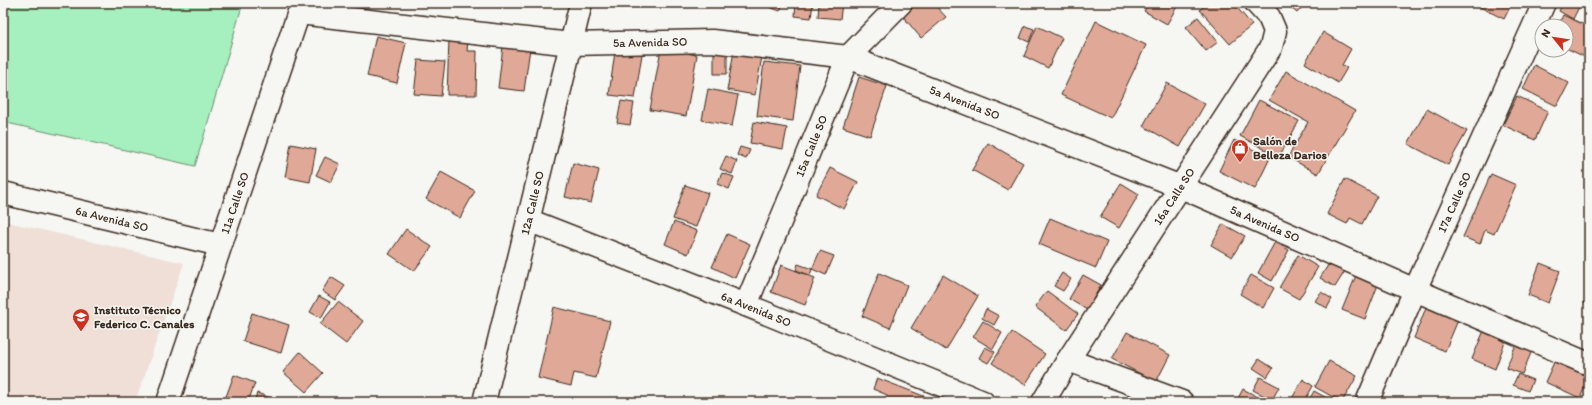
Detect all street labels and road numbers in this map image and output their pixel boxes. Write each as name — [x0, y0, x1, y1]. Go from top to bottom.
street label: 5a Avenida SO — [613, 35, 688, 50]
street label: 5a Avenida SO — [927, 82, 1002, 123]
street label: 15a Calle SO — [793, 113, 830, 179]
street label: 16a Calle SO — [1150, 165, 1198, 228]
street label: 12a Calle SO — [518, 169, 547, 236]
street label: 11a Calle SO — [218, 170, 252, 236]
street label: 17a Calle SO — [1435, 170, 1474, 235]
street label: 5a Avenida SO — [1228, 203, 1302, 246]
street label: 6a Avenida SO — [74, 204, 150, 235]
street label: 6a Avenida SO — [719, 289, 794, 330]

